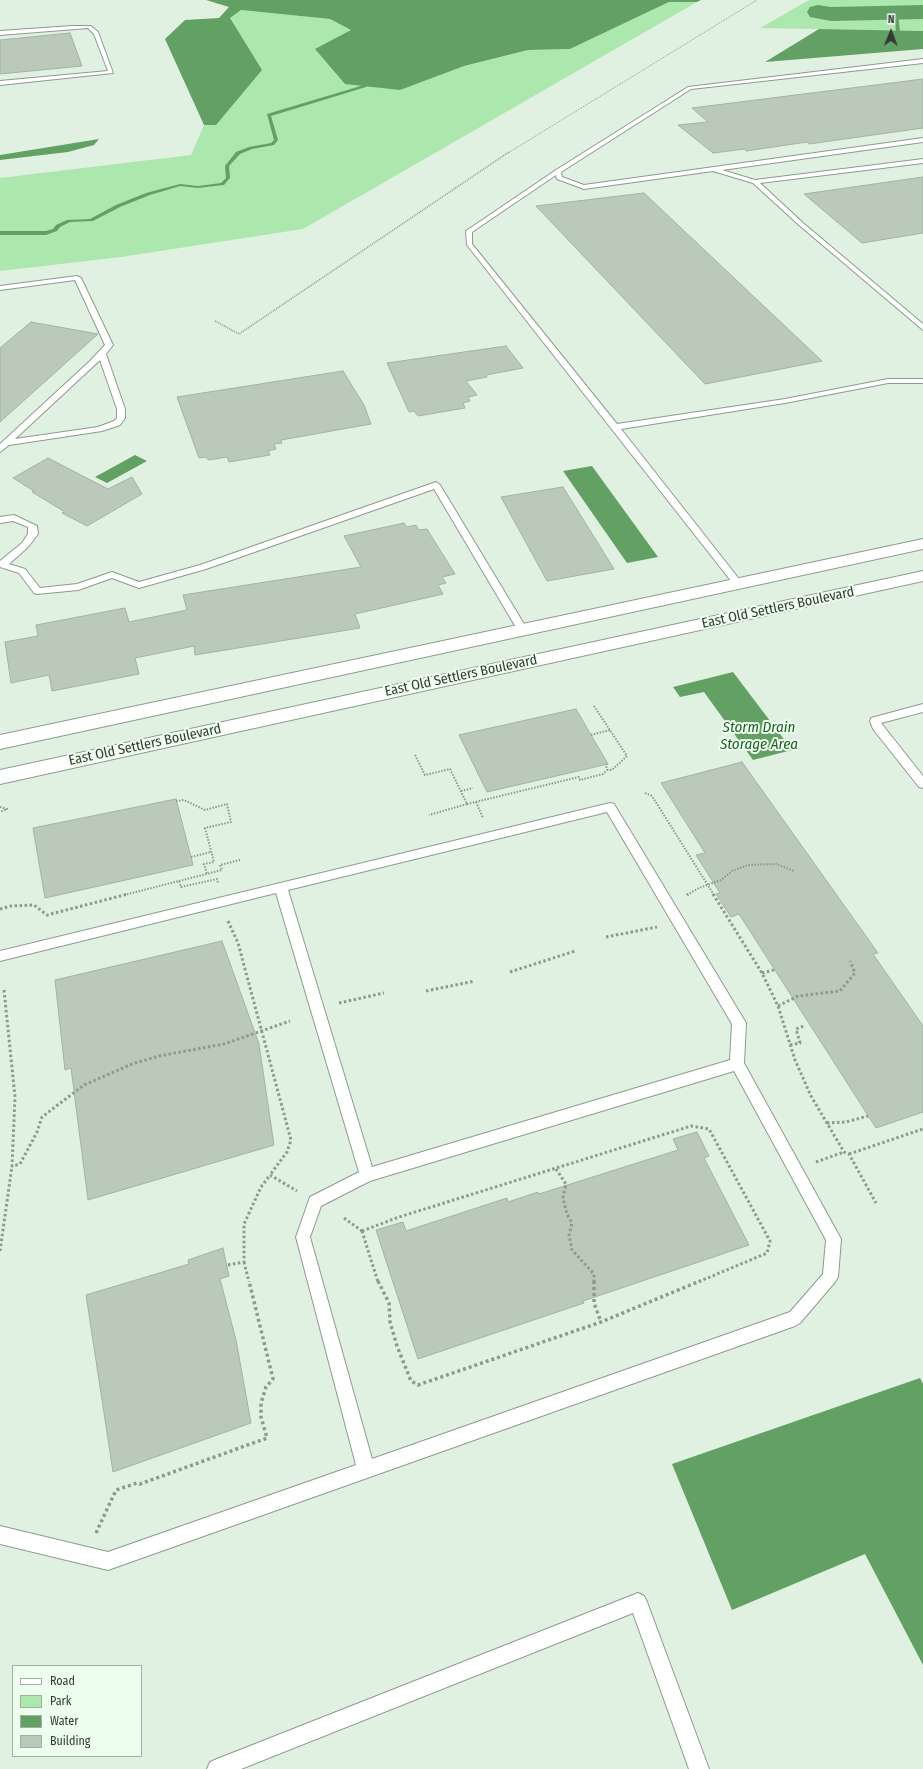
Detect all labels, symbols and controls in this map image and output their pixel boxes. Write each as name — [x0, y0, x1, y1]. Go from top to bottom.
north arrow — [871, 12, 911, 52]
text: N — [888, 13, 895, 26]
street label: East Old Settlers Boulevard — [700, 584, 856, 632]
street label: East Old Settlers Boulevard — [383, 652, 539, 700]
water label: Storm Drain Storage Area — [720, 719, 798, 754]
street label: East Old Settlers Boulevard — [67, 721, 223, 769]
legend — [12, 1665, 142, 1757]
text: Road — [50, 1674, 75, 1688]
text: Park — [50, 1694, 71, 1708]
text: Water — [50, 1714, 78, 1728]
text: Building — [50, 1734, 90, 1748]

